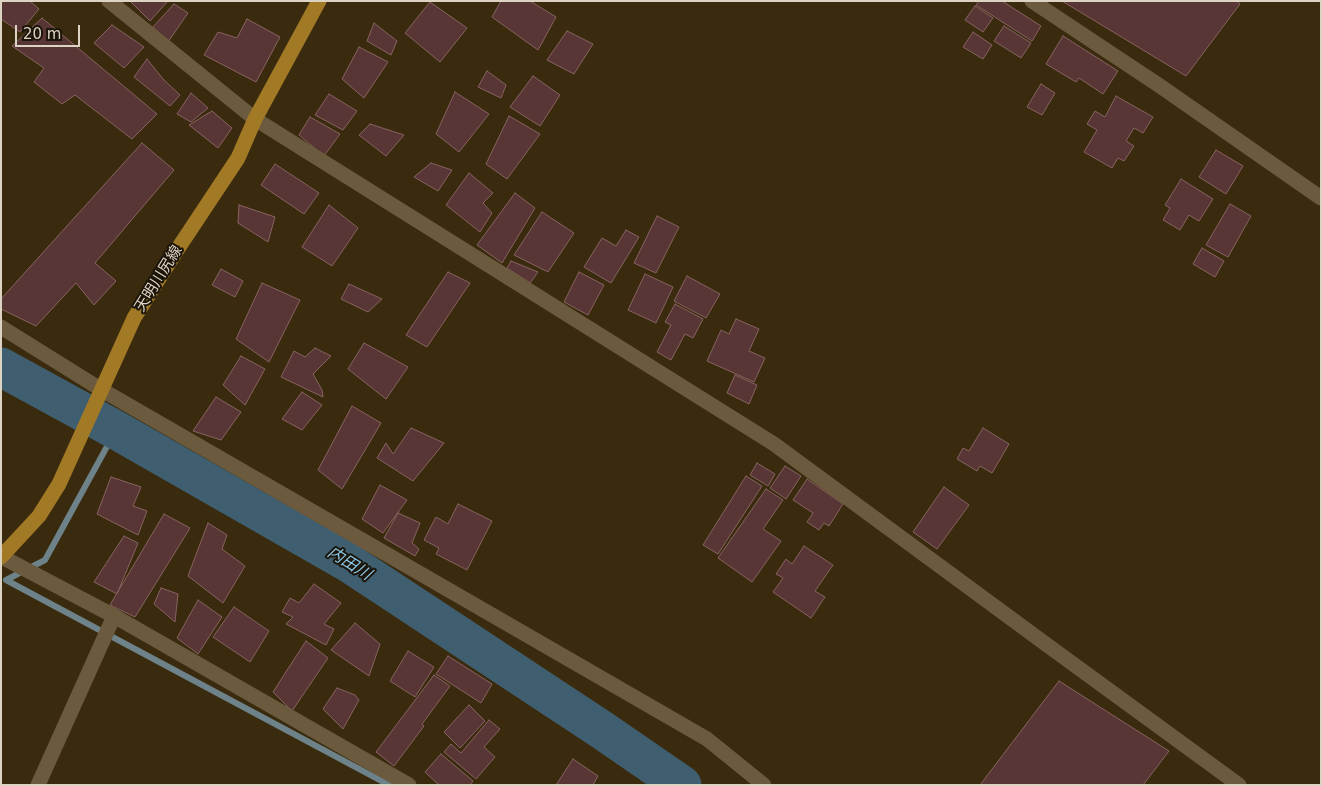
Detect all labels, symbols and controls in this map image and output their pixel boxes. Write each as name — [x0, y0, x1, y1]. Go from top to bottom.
scale bar — [18, 15, 82, 47]
text: 20 m — [23, 25, 61, 43]
street label: 天明川尻線 — [131, 242, 187, 316]
water label: 内田川 — [324, 543, 374, 585]

